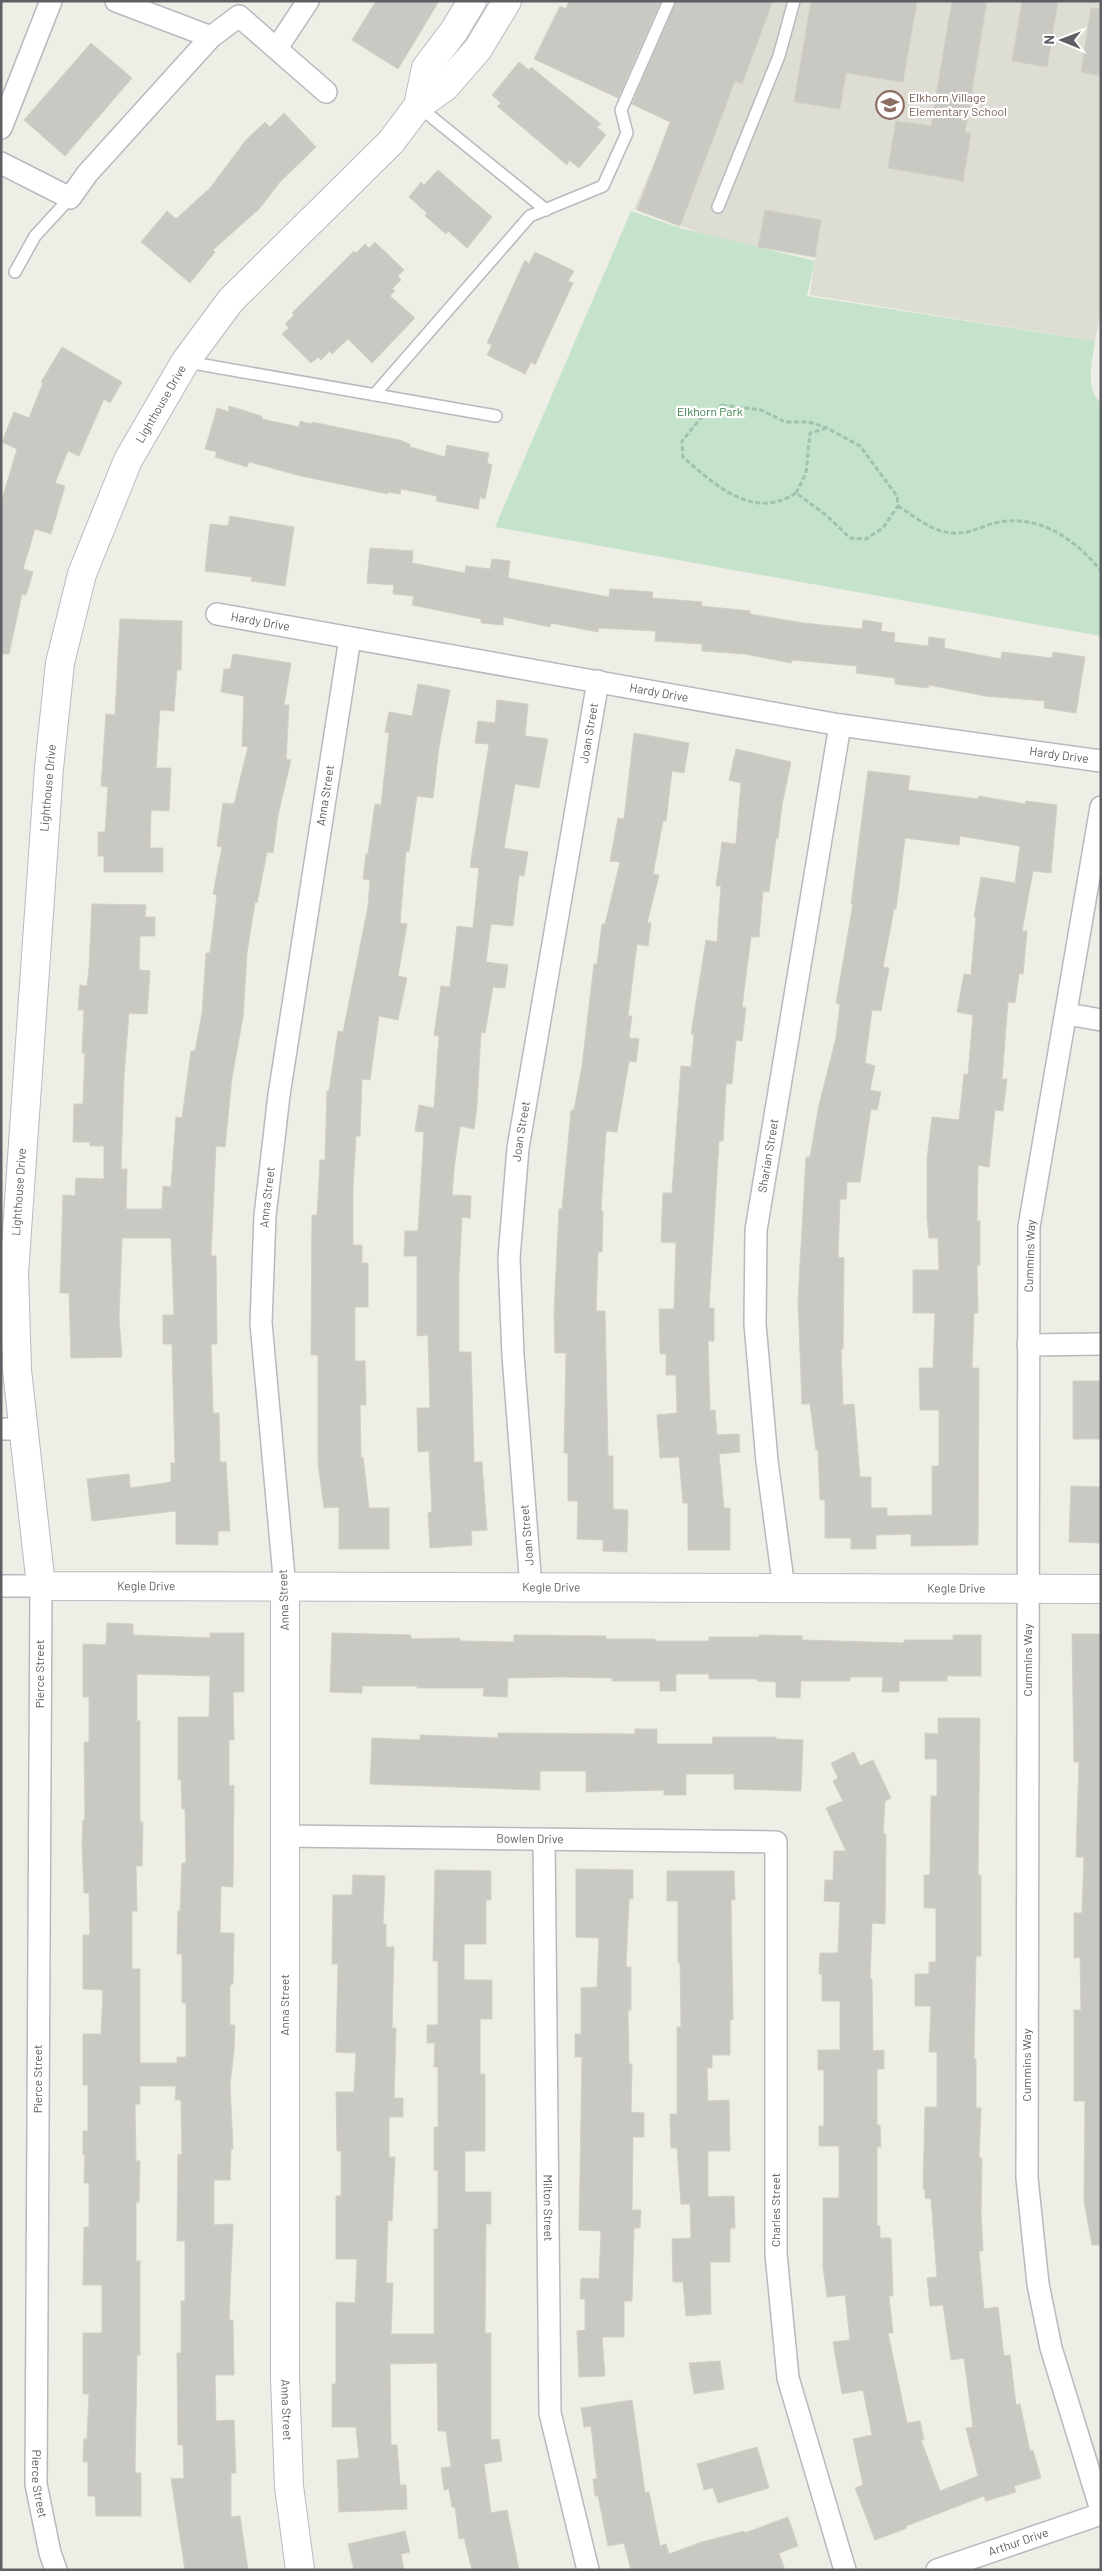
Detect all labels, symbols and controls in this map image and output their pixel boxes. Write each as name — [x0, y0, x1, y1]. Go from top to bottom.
north arrow — [1037, 15, 1087, 65]
text: N — [1040, 35, 1057, 45]
school or university icon: Elkhorn Village Elementary School — [875, 90, 905, 120]
place label: Elkhorn Village Elementary School — [909, 90, 1007, 118]
street label: Lighthouse Drive — [132, 362, 188, 445]
park label: Elkhorn Park — [677, 404, 743, 418]
street label: Hardy Drive — [230, 609, 291, 633]
street label: Hardy Drive — [629, 680, 690, 704]
street label: Joan Street — [576, 702, 600, 764]
street label: Hardy Drive — [1029, 743, 1090, 765]
street label: Lighthouse Drive — [36, 744, 58, 832]
street label: Anna Street — [313, 764, 336, 827]
street label: Joan Street — [509, 1100, 532, 1162]
street label: Sharian Street — [754, 1117, 780, 1194]
street label: Lighthouse Drive — [8, 1148, 28, 1236]
street label: Anna Street — [257, 1166, 277, 1228]
street label: Cummins Way — [1021, 1219, 1037, 1293]
street label: Joan Street — [516, 1504, 536, 1566]
street label: Anna Street — [275, 1569, 291, 1631]
street label: Kegle Drive — [117, 1578, 176, 1592]
street label: Kegle Drive — [522, 1579, 581, 1594]
street label: Kegle Drive — [927, 1581, 986, 1595]
street label: Cummins Way — [1020, 1623, 1034, 1696]
street label: Pierce Street — [32, 1640, 46, 1708]
street label: Bowlen Drive — [496, 1831, 564, 1845]
street label: Anna Street — [277, 1974, 291, 2036]
street label: Cummins Way — [1019, 2028, 1033, 2101]
street label: Pierce Street — [30, 2045, 44, 2113]
street label: Charles Street — [768, 2173, 782, 2247]
street label: Milton Street — [542, 2174, 556, 2241]
street label: Anna Street — [279, 2379, 295, 2441]
street label: Pierce Street — [30, 2450, 51, 2519]
street label: Arthur Drive — [986, 2525, 1050, 2558]

